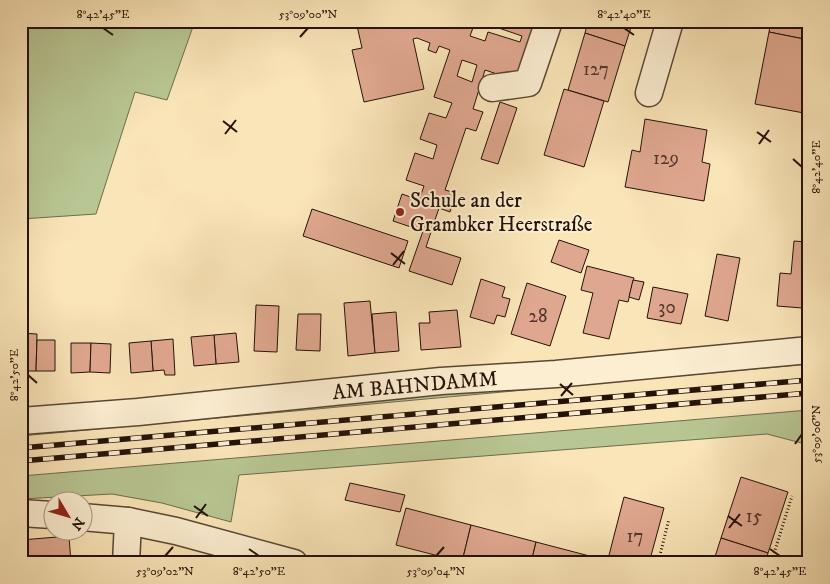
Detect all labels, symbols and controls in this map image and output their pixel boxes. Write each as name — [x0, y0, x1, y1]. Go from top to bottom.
text: 8°42'45"E — [77, 7, 130, 22]
text: 53°09'00"N — [279, 7, 337, 22]
text: 8°42'40"E — [597, 7, 651, 22]
house number: 127 — [583, 58, 609, 81]
text: 8°42'40"E — [809, 140, 824, 194]
house number: 129 — [653, 147, 679, 170]
place label: Schule an der Grambker Heerstraße — [410, 188, 593, 238]
marker: Schule an der Grambker Heerstraße — [394, 206, 406, 218]
house number: 30 — [658, 296, 676, 319]
house number: 28 — [529, 305, 547, 328]
text: 8°42'50"E — [7, 348, 22, 401]
street label: AM BAHNDAMM — [331, 366, 499, 406]
text: 53°09'06"N — [809, 405, 824, 463]
north arrow — [42, 492, 92, 542]
house number: 15 — [746, 505, 763, 528]
text: N — [67, 513, 88, 534]
house number: 17 — [627, 525, 644, 548]
text: 53°09'02"N — [136, 564, 194, 579]
text: 8°42'50"E — [233, 564, 286, 579]
text: 53°09'04"N — [407, 564, 466, 579]
text: 8°42'45"E — [754, 564, 807, 579]

